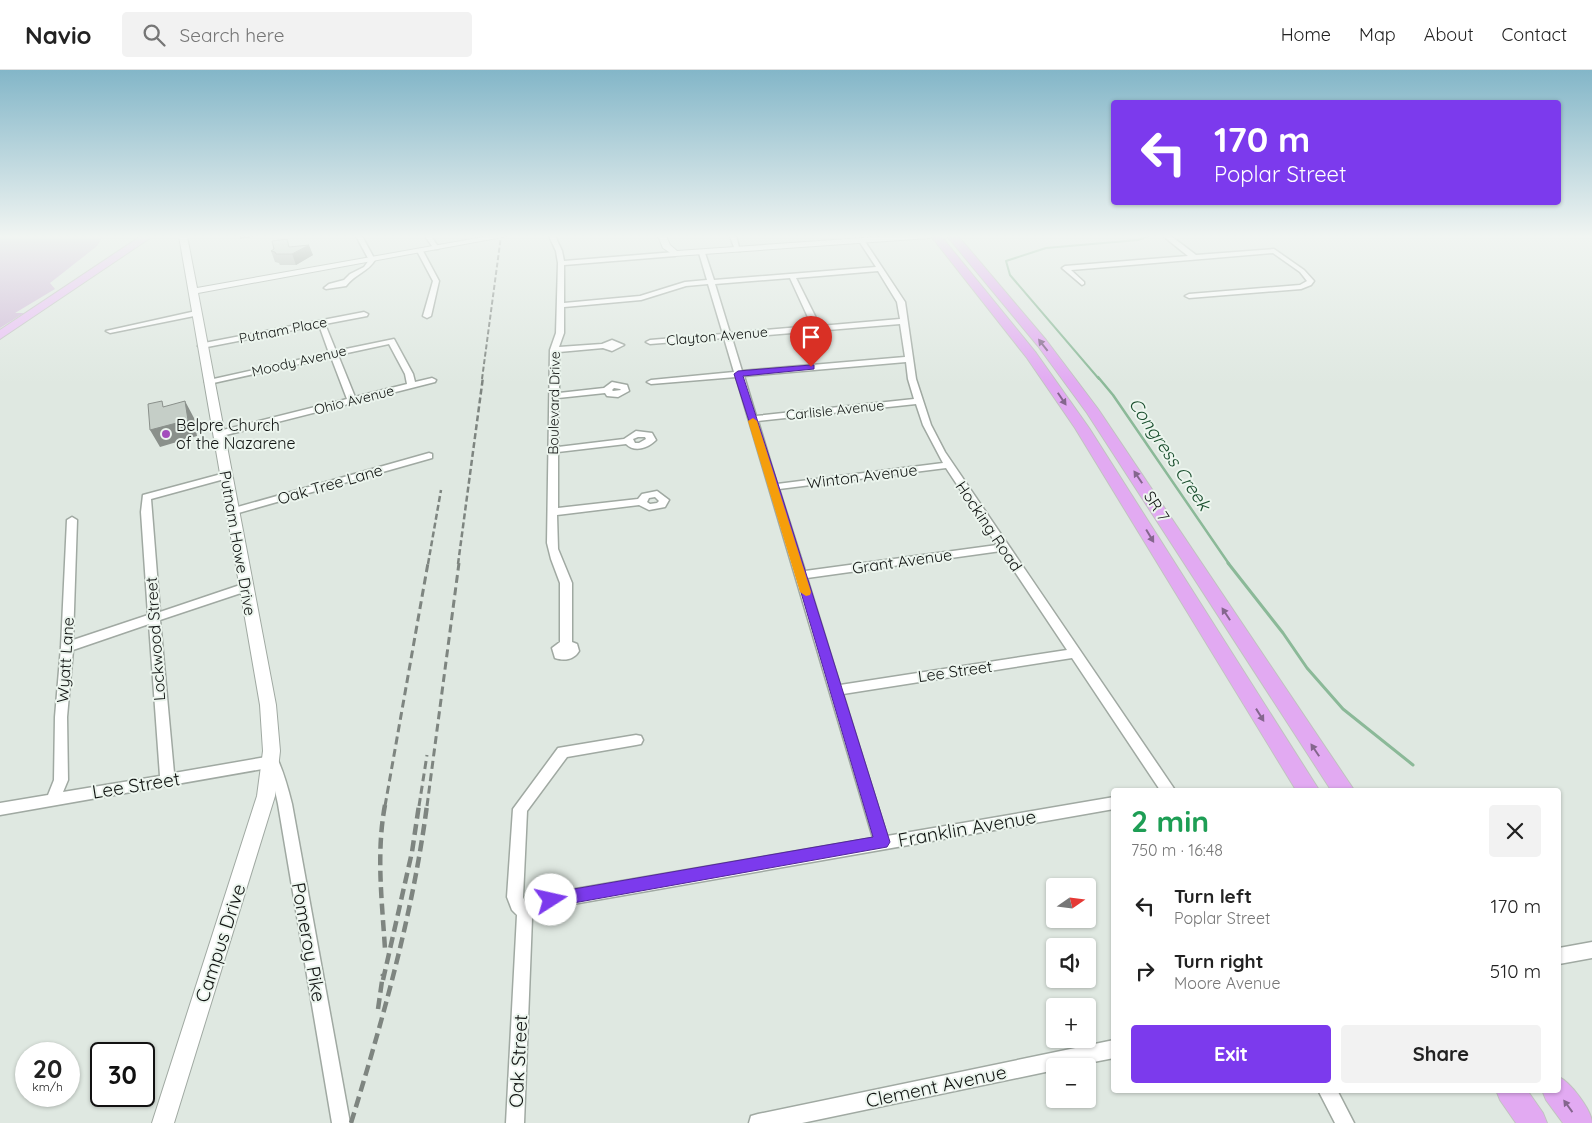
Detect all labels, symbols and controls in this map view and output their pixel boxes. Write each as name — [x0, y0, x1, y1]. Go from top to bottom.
search box — [122, 12, 472, 57]
text: Navio — [25, 20, 92, 50]
icon: search — [140, 21, 168, 49]
text: Search here — [180, 23, 284, 47]
text: Home — [1281, 23, 1331, 46]
text: Map — [1359, 23, 1396, 46]
text: About — [1424, 23, 1474, 46]
text: Contact — [1502, 23, 1567, 46]
text: 170 m — [1214, 117, 1310, 161]
icon: left — [1131, 120, 1196, 185]
text: Poplar Street — [1214, 160, 1347, 188]
street label: Putnam Place — [237, 313, 329, 347]
pin — [790, 316, 832, 367]
street label: Clayton Avenue — [666, 323, 769, 349]
icon: arrive — [797, 323, 825, 351]
one-way arrow — [1038, 339, 1049, 352]
street label: Moody Avenue — [250, 341, 348, 381]
street label: Boulevard Drive — [544, 351, 564, 455]
street label: Ohio Avenue — [312, 381, 396, 419]
one-way arrow — [1057, 393, 1067, 406]
water label: Congress Creek — [1124, 393, 1217, 516]
street label: Carlisle Avenue — [785, 396, 885, 424]
place label: Belpre Church of the Nazarene — [176, 415, 296, 453]
marker: Belpre Church of the Nazarene — [160, 428, 172, 440]
street label: Oak Tree Lane — [275, 459, 385, 509]
street label: Winton Avenue — [805, 459, 919, 493]
street label: Putnam Howe Drive — [215, 469, 261, 617]
one-way arrow — [1133, 471, 1143, 484]
street label: Hocking Road — [951, 477, 1027, 575]
street label: SR 7 — [1140, 487, 1174, 525]
one-way arrow — [1145, 530, 1154, 543]
street label: Grant Avenue — [851, 544, 953, 578]
street label: Lockwood Street — [141, 576, 169, 702]
one-way arrow — [1221, 607, 1231, 620]
street label: Wyatt Lane — [52, 616, 78, 704]
street label: Lee Street — [917, 656, 993, 686]
one-way arrow — [1255, 709, 1265, 722]
one-way arrow — [1311, 743, 1320, 756]
street label: Lee Street — [90, 766, 182, 804]
text: 2 min — [1131, 802, 1209, 840]
street label: Franklin Avenue — [896, 804, 1038, 852]
button: close — [1489, 805, 1541, 857]
text: 750 m · 16:48 — [1131, 840, 1223, 860]
position arrow — [524, 873, 576, 925]
north arrow — [1046, 878, 1096, 928]
map controls — [1046, 878, 1096, 1108]
street label: Pomeroy Pike — [287, 880, 331, 1004]
street label: Campus Drive — [190, 881, 250, 1005]
text: Turn left — [1174, 884, 1252, 908]
icon: left — [1131, 892, 1159, 920]
text: 170 m — [1490, 894, 1541, 918]
text: Poplar Street — [1174, 908, 1270, 928]
button: sound — [1046, 938, 1096, 988]
text: Turn right — [1174, 949, 1263, 973]
icon: right — [1131, 957, 1159, 985]
text: 510 m — [1490, 959, 1541, 983]
text: Moore Avenue — [1174, 973, 1281, 993]
button: + — [1046, 998, 1096, 1048]
street label: Oak Street — [504, 1014, 532, 1108]
button: Exit — [1131, 1025, 1331, 1083]
button: Share — [1341, 1025, 1541, 1083]
speed limit sign: 30 — [90, 1042, 155, 1107]
text: 20 — [33, 1053, 62, 1084]
button: − — [1046, 1058, 1096, 1108]
street label: Clement Avenue — [864, 1059, 1008, 1113]
text: km/h — [32, 1079, 63, 1094]
one-way arrow — [1563, 1100, 1573, 1113]

